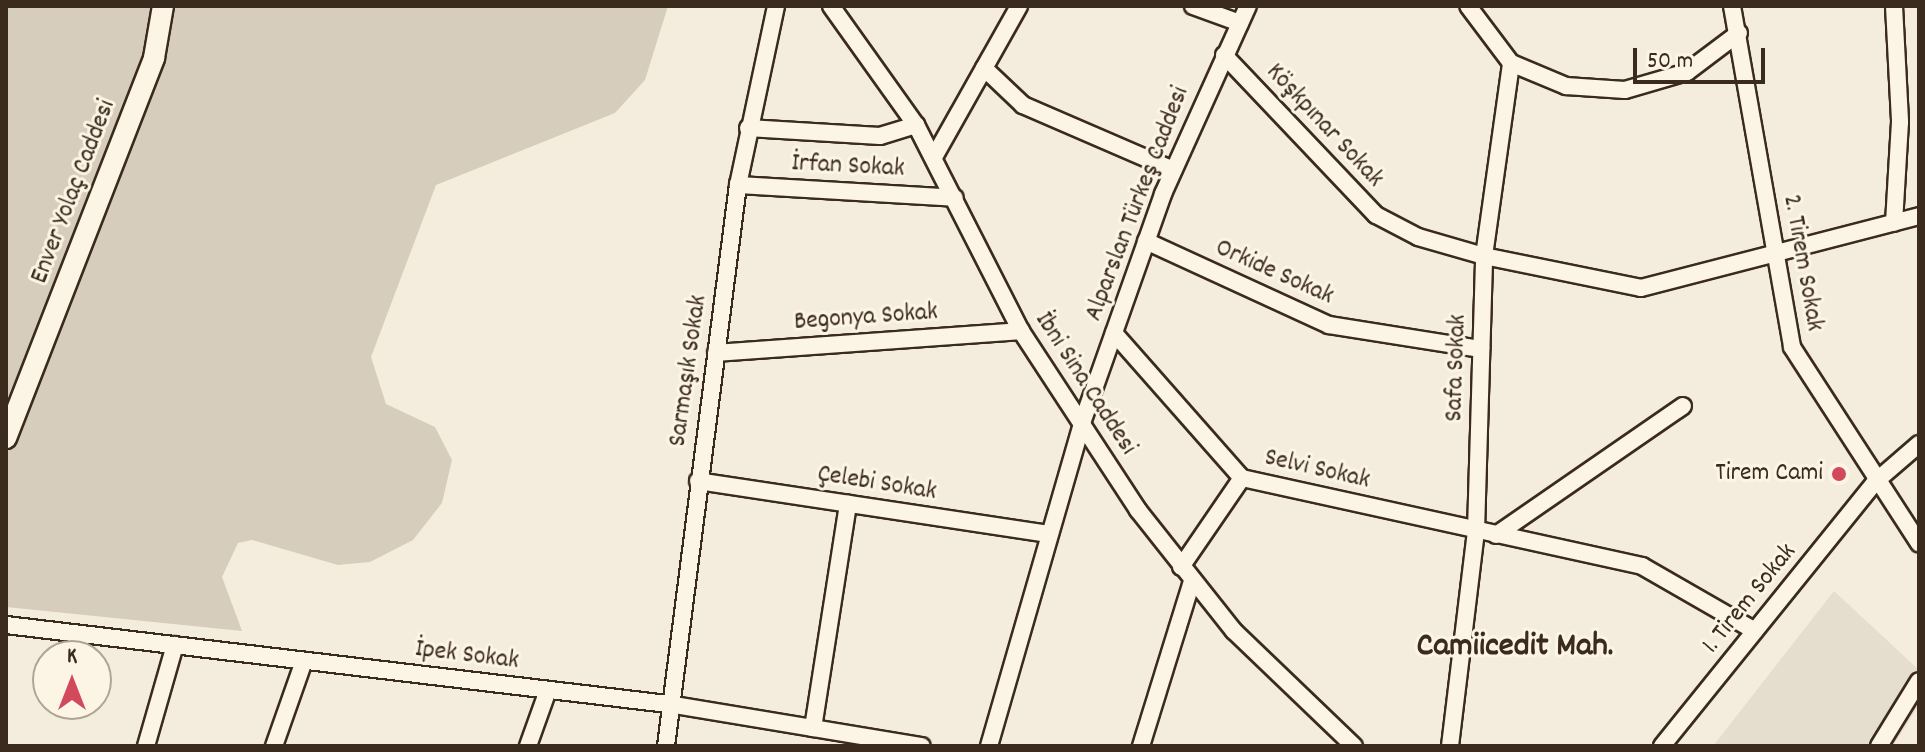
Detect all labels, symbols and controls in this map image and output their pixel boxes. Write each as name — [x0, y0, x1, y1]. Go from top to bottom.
scale bar — [1637, 32, 1769, 82]
text: 50 m — [1647, 45, 1693, 79]
street label: Köşkpınar Sokak — [1259, 57, 1389, 195]
street label: Alparslan Türkeş Caddesi — [1079, 82, 1197, 326]
street label: Enver Yolaç Caddesi — [25, 96, 123, 288]
street label: İrfan Sokak — [791, 148, 905, 186]
street label: 2. Tirem Sokak — [1775, 192, 1829, 334]
street label: Orkide Sokak — [1210, 233, 1338, 313]
street label: Sarmaşık Sokak — [663, 293, 715, 449]
street label: Begonya Sokak — [793, 297, 939, 339]
street label: İbni Sina Caddesi — [1027, 307, 1143, 461]
street label: Safa Sokak — [1440, 314, 1474, 422]
street label: Selvi Sokak — [1261, 443, 1373, 497]
place label: Tirem Cami — [1715, 458, 1823, 490]
street label: Çelebi Sokak — [815, 459, 939, 509]
marker: Tirem Cami — [1830, 465, 1848, 483]
street label: 1. Tirem Sokak — [1696, 538, 1804, 660]
district label: Camiicedit Mah. — [1417, 628, 1613, 668]
street label: İpek Sokak — [414, 634, 520, 678]
north arrow — [32, 640, 112, 720]
text: K — [67, 642, 77, 673]

